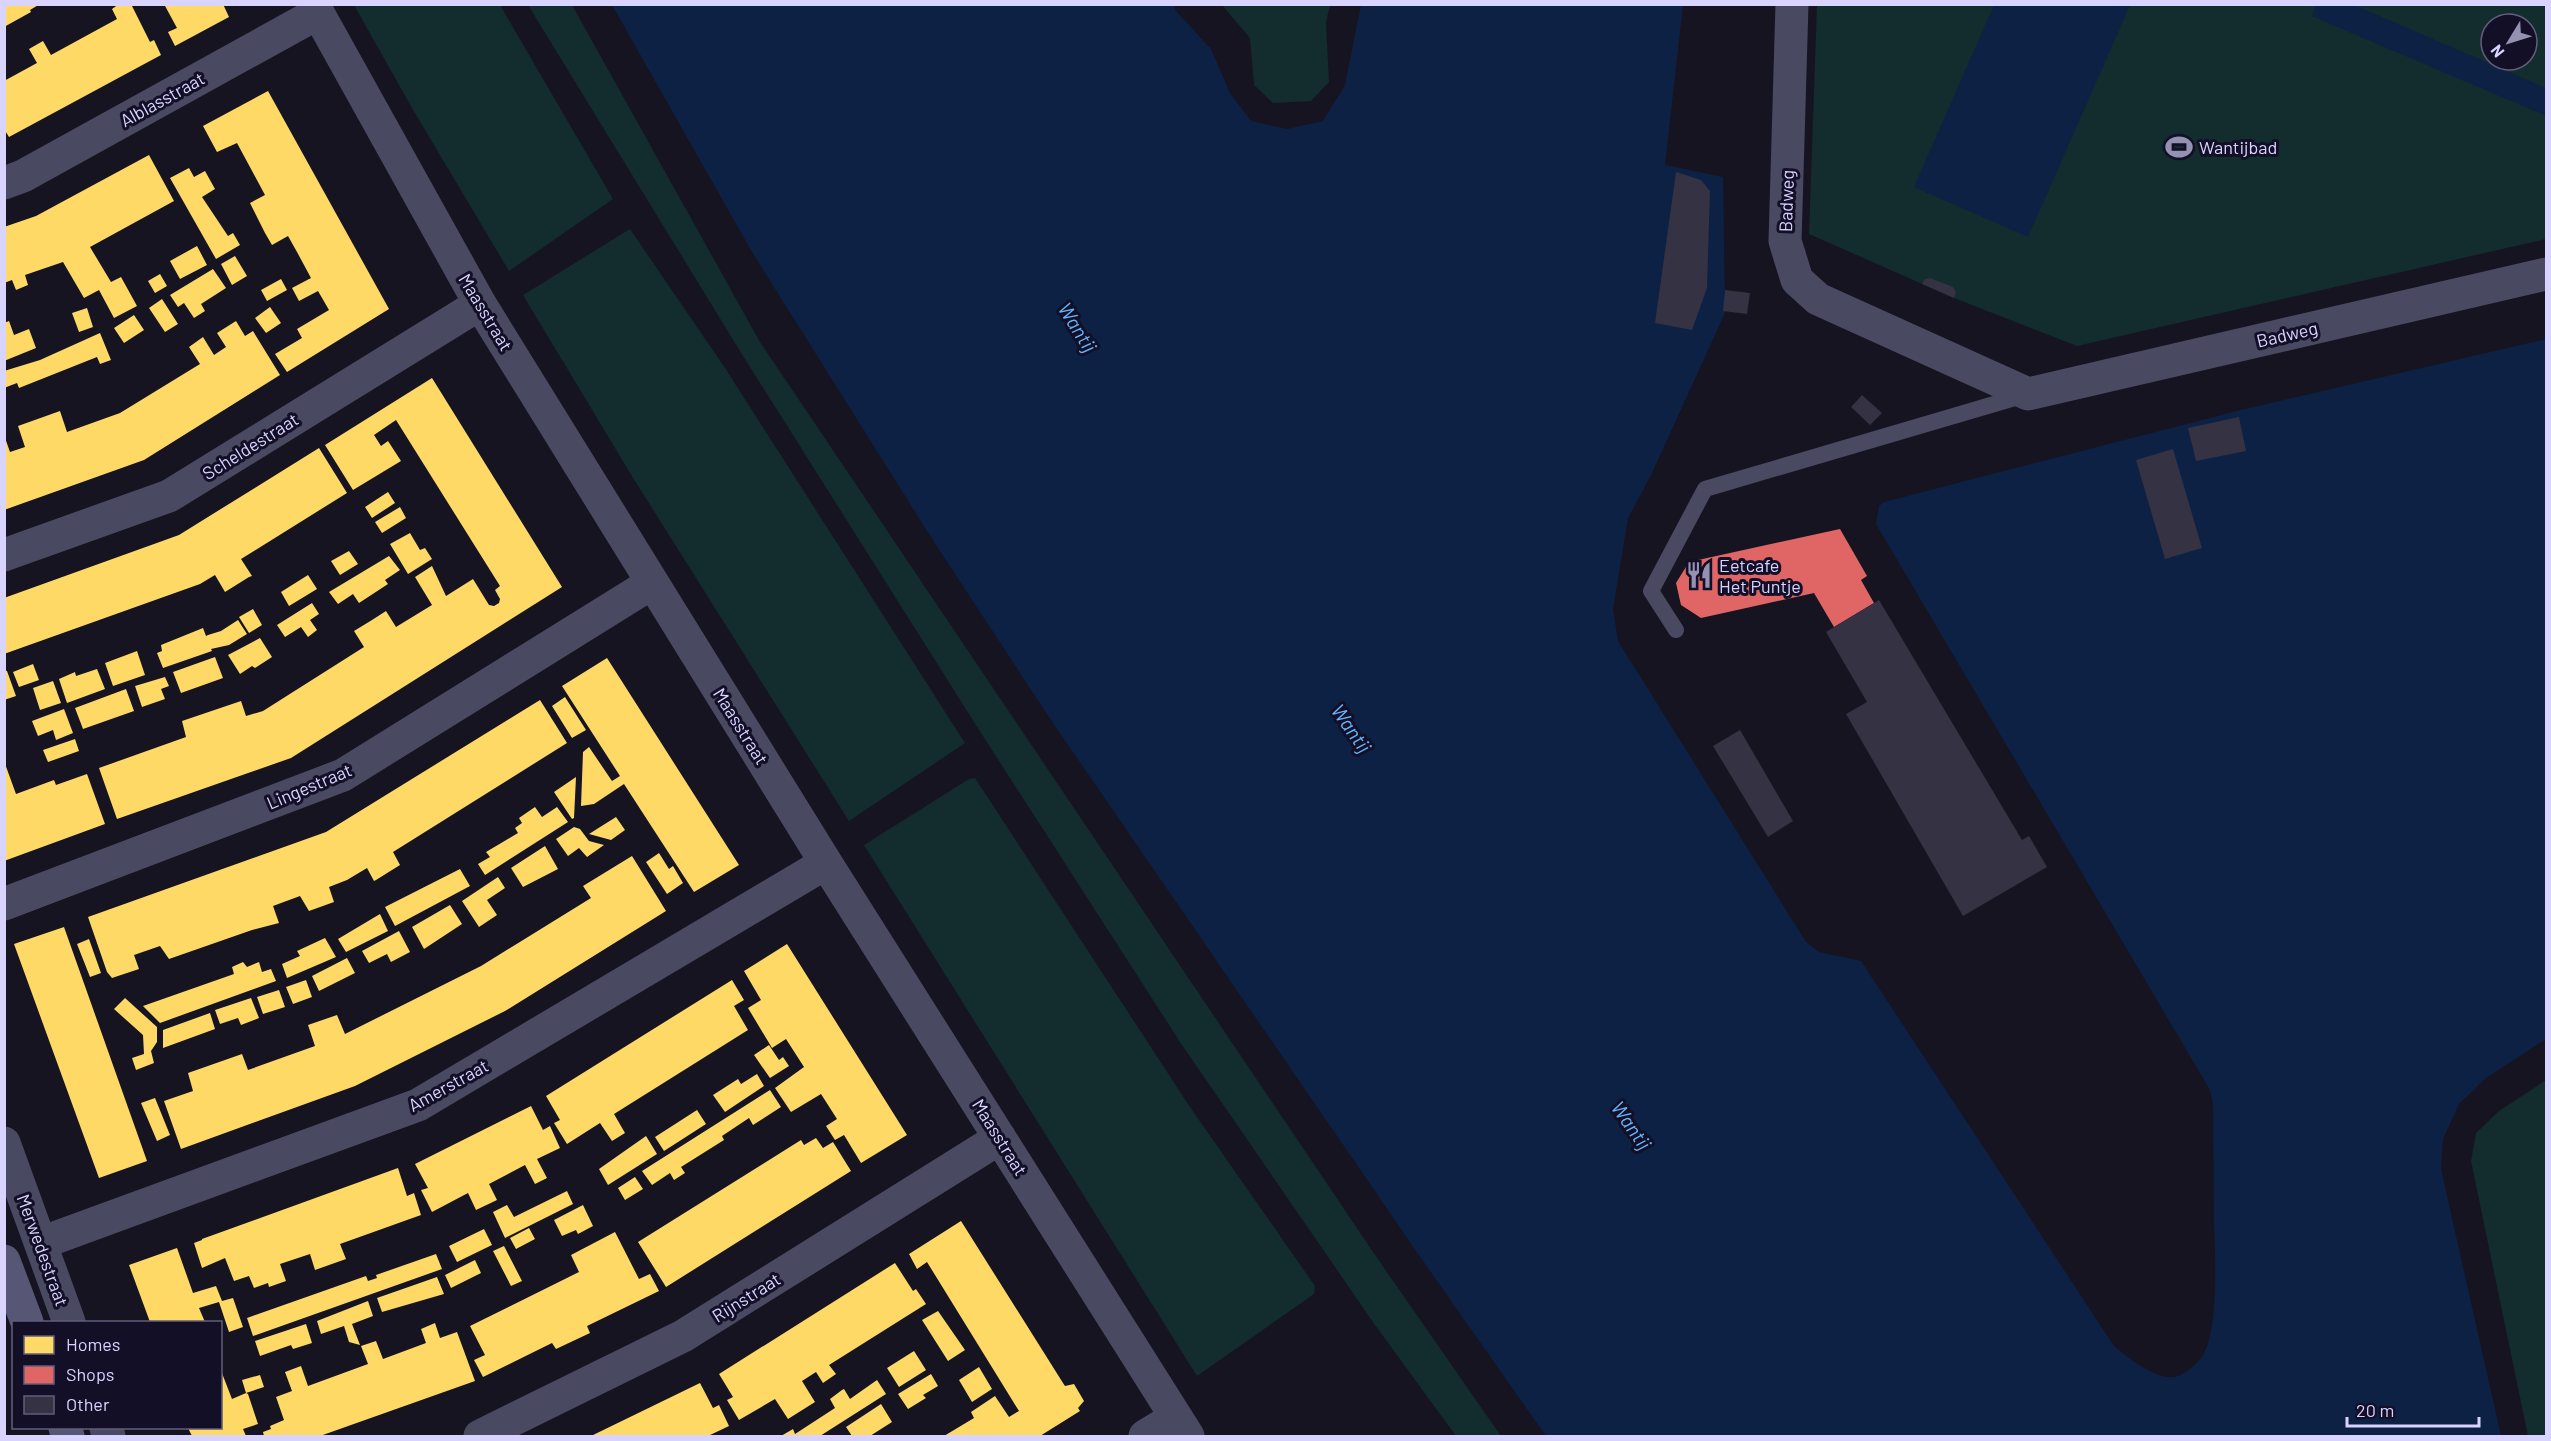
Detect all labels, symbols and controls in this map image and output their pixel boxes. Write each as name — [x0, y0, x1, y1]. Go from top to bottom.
north arrow — [2479, 12, 2539, 72]
text: N — [2486, 42, 2508, 62]
street label: Alblasstraat — [116, 67, 208, 131]
sports icon: Wantijbad — [2164, 132, 2194, 162]
place label: Wantijbad — [2199, 136, 2277, 158]
street label: Badweg — [1774, 170, 1798, 232]
street label: Maasstraat — [454, 269, 518, 355]
water label: Wantij — [1054, 298, 1103, 357]
street label: Badweg — [2254, 316, 2320, 352]
street label: Scheldestraat — [198, 408, 302, 484]
place label: Eetcafe Het Puntje — [1719, 554, 1801, 597]
restaurant icon: Eetcafe Het Puntje — [1684, 560, 1714, 590]
street label: Maasstraat — [709, 684, 773, 768]
water label: Wantij — [1327, 699, 1377, 757]
street label: Lingestraat — [263, 758, 355, 814]
street label: Amerstraat — [404, 1054, 492, 1116]
street label: Maasstraat — [968, 1095, 1032, 1179]
water label: Wantij — [1607, 1096, 1657, 1154]
street label: Merwedestraat — [13, 1191, 73, 1309]
street label: Rijnstraat — [708, 1267, 784, 1327]
legend — [12, 1321, 222, 1429]
text: Homes — [66, 1333, 120, 1355]
text: Shops — [66, 1363, 115, 1385]
scale bar — [2347, 1390, 2479, 1428]
text: Other — [66, 1393, 110, 1415]
text: 20 m — [2356, 1399, 2394, 1421]

